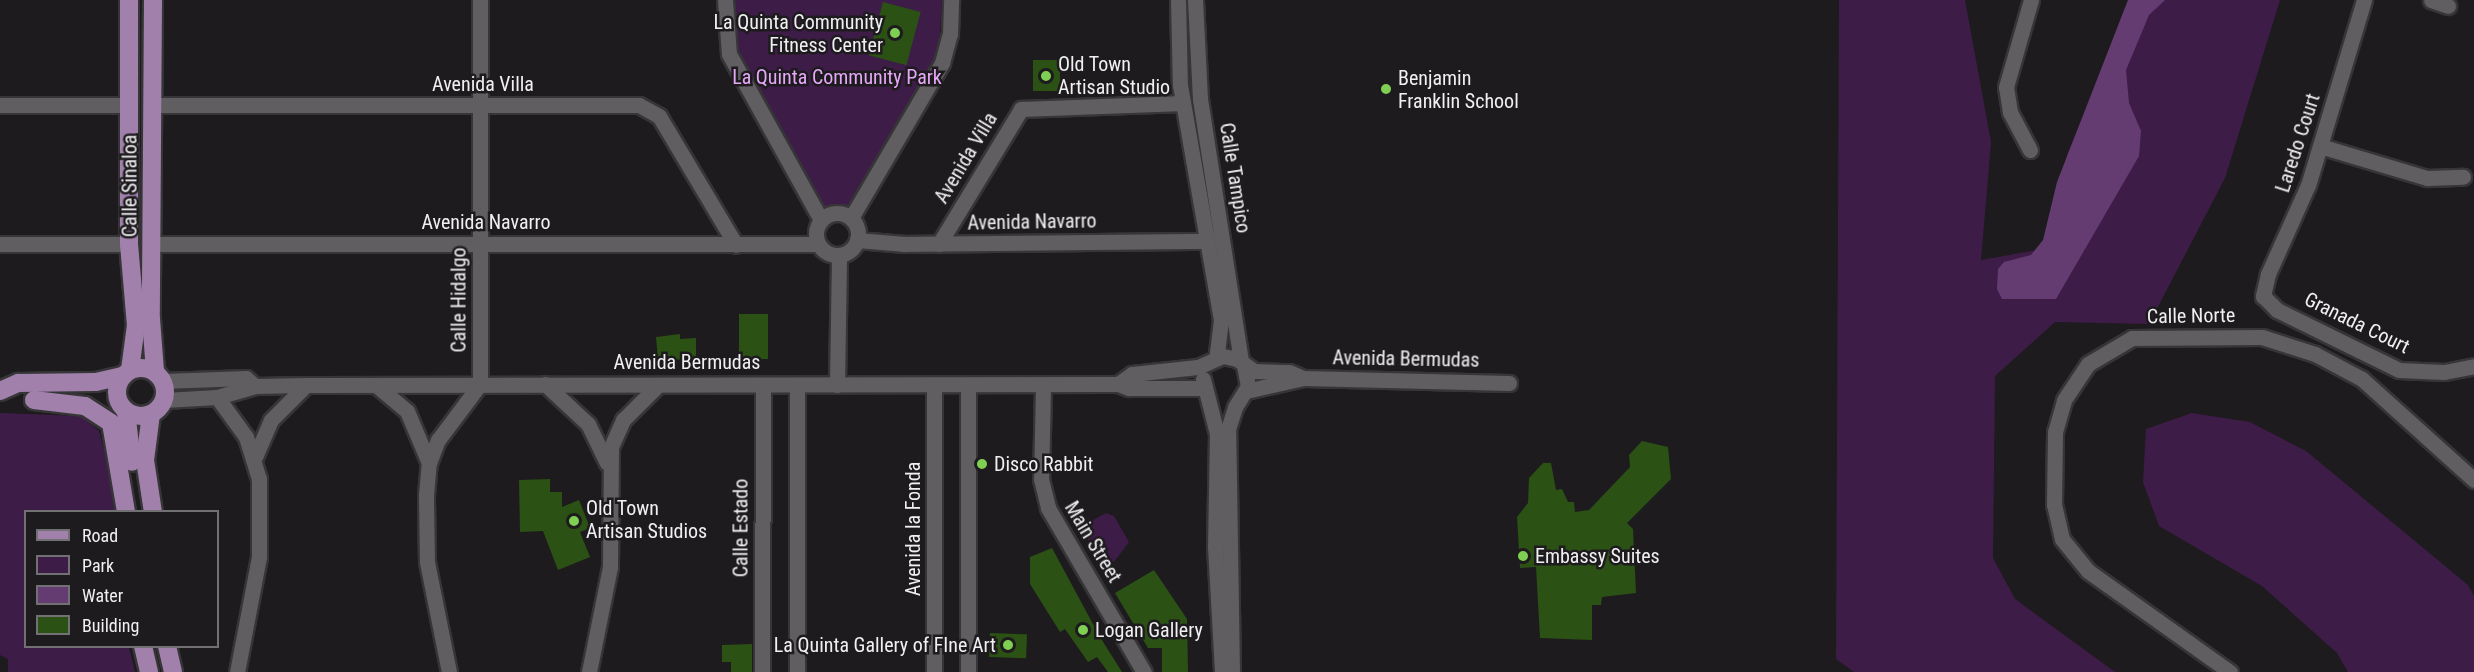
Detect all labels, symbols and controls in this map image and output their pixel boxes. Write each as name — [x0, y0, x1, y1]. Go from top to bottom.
place label: La Quinta Community Fitness Center — [714, 10, 883, 57]
marker: La Quinta Community Fitness Center — [888, 26, 902, 40]
place label: Old Town Artisan Studio — [1058, 52, 1170, 99]
park label: La Quinta Community Park — [732, 65, 942, 89]
place label: Benjamin Franklin School — [1398, 66, 1519, 113]
marker: Old Town Artisan Studio — [1039, 69, 1053, 83]
street label: Avenida Villa — [432, 72, 534, 96]
marker: Benjamin Franklin School — [1379, 82, 1393, 96]
street label: Laredo Court — [2271, 91, 2325, 195]
street label: Avenida Villa — [930, 108, 1002, 208]
street label: Calle Tampico — [1214, 121, 1256, 235]
street label: Calle Sinaloa — [118, 135, 142, 237]
street label: Avenida Navarro — [967, 209, 1097, 235]
street label: Avenida Navarro — [421, 210, 551, 234]
street label: Calle Hidalgo — [447, 247, 471, 353]
street label: Granada Court — [2301, 287, 2413, 359]
street label: Calle Norte — [2147, 303, 2235, 329]
street label: Avenida Bermudas — [1332, 346, 1480, 372]
street label: Avenida Bermudas — [614, 350, 760, 374]
place label: Disco Rabbit — [994, 452, 1093, 476]
marker: Disco Rabbit — [975, 457, 989, 471]
street label: Avenida la Fonda — [901, 462, 925, 596]
street label: Calle Estado — [729, 479, 753, 577]
place label: Old Town Artisan Studios — [586, 497, 707, 544]
street label: Main Street — [1059, 497, 1127, 587]
legend — [24, 510, 219, 648]
marker: Old Town Artisan Studios — [567, 514, 581, 528]
text: Road — [82, 525, 118, 546]
place label: Embassy Suites — [1535, 544, 1660, 568]
marker: Embassy Suites — [1516, 549, 1530, 563]
text: Park — [82, 555, 114, 576]
text: Water — [82, 585, 123, 606]
text: Building — [82, 615, 139, 636]
place label: Logan Gallery — [1095, 618, 1203, 642]
marker: Logan Gallery — [1076, 623, 1090, 637]
place label: La Quinta Gallery of FIne Art — [774, 633, 996, 657]
marker: La Quinta Gallery of FIne Art — [1001, 638, 1015, 652]

